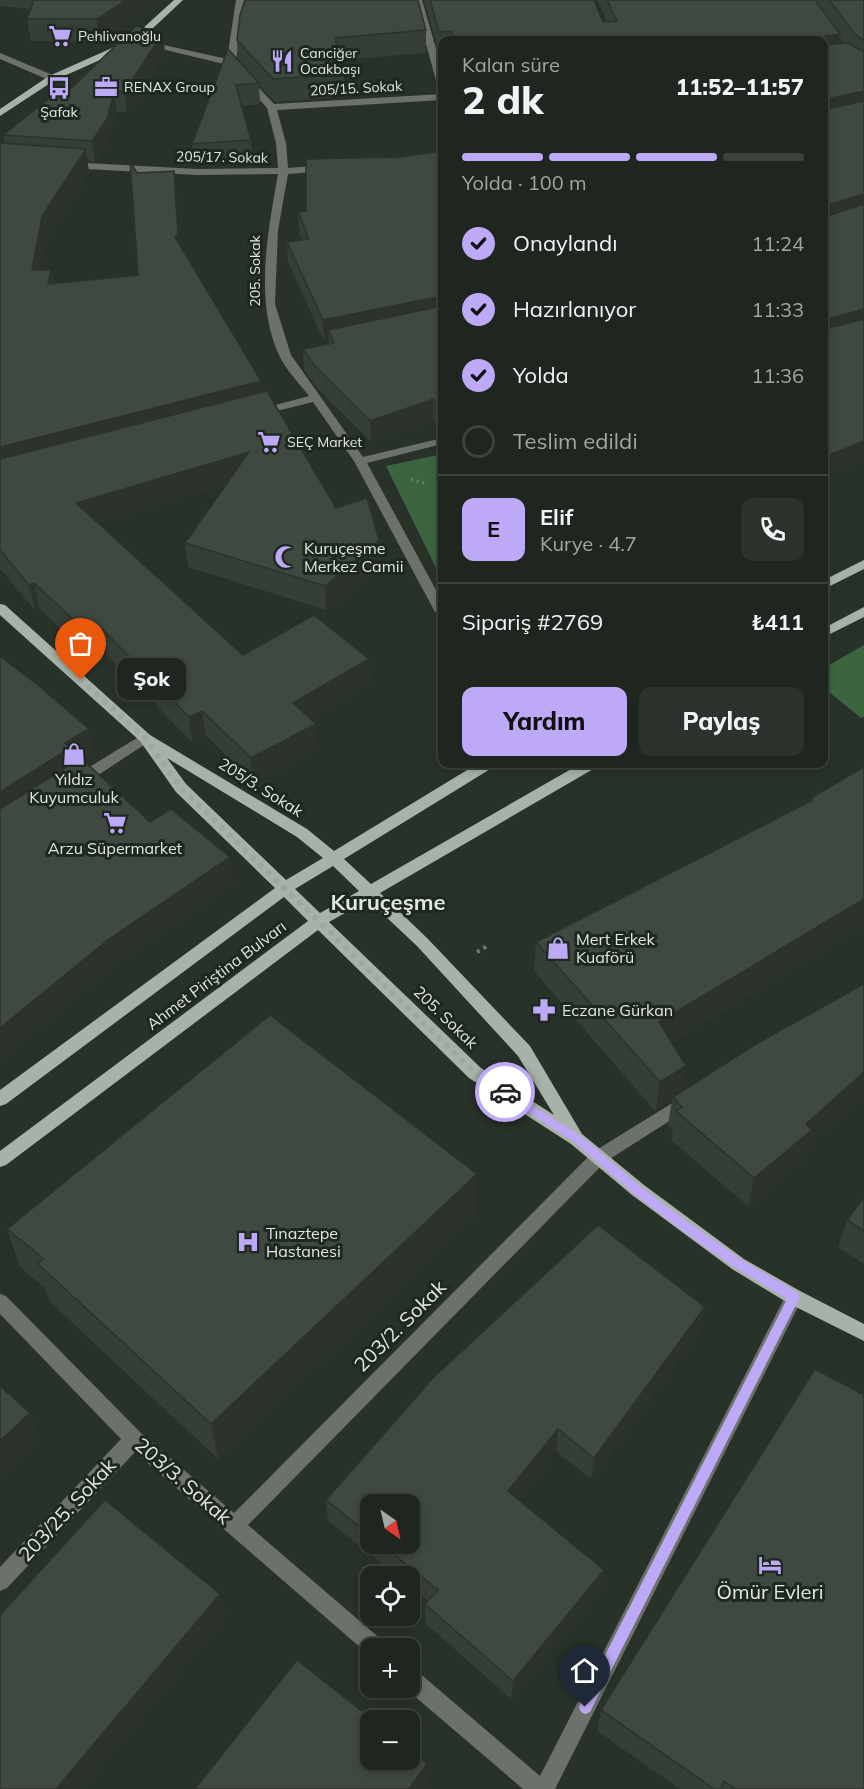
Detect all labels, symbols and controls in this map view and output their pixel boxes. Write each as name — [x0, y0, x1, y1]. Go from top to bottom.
supermarket icon: Pehlivanoğlu — [47, 23, 73, 49]
place label: Pehlivanoğlu — [78, 27, 161, 45]
place label: Canciğer Ocakbaşı — [300, 44, 360, 78]
restaurant icon: Canciğer Ocakbaşı — [269, 48, 295, 74]
text: Kalan süre — [462, 52, 560, 77]
text: 11:52–11:57 — [676, 73, 804, 101]
office icon: RENAX Group — [93, 74, 119, 100]
bus stop icon: Şafak — [46, 75, 72, 101]
text: 2 dk — [462, 75, 543, 124]
street label: 205/15. Sokak — [309, 77, 403, 99]
place label: RENAX Group — [124, 78, 215, 96]
place label: Şafak — [40, 103, 78, 121]
street label: 205/17. Sokak — [176, 147, 269, 167]
text: Yolda · 100 m — [462, 170, 587, 195]
icon: check — [462, 227, 495, 260]
text: Onaylandı — [513, 229, 617, 257]
text: 11:24 — [751, 231, 804, 256]
street label: 205. Sokak — [246, 234, 264, 307]
icon: check — [462, 293, 495, 326]
text: Hazırlanıyor — [513, 295, 636, 323]
text: 11:33 — [751, 297, 804, 322]
icon: check — [462, 359, 495, 392]
text: Yolda — [513, 361, 569, 389]
text: 11:36 — [751, 363, 804, 388]
text: Teslim edildi — [513, 427, 638, 455]
supermarket icon: SEÇ Market — [256, 429, 282, 455]
place label: SEÇ Market — [287, 433, 362, 451]
button: phone — [741, 498, 804, 561]
text: Elif — [540, 503, 573, 531]
text: E — [487, 515, 500, 543]
text: Kurye · 4.7 — [540, 531, 637, 556]
place label: Kuruçeşme Merkez Camii — [304, 538, 403, 576]
mosque icon: Kuruçeşme Merkez Camii — [273, 544, 299, 570]
text: Sipariş #2769 — [462, 608, 603, 636]
text: ₺411 — [751, 608, 804, 636]
pin — [55, 618, 106, 680]
icon: bag — [64, 627, 97, 660]
callout: Şok — [117, 659, 186, 701]
text: Şok — [133, 666, 170, 691]
button: Yardım — [462, 687, 627, 756]
button: Paylaş — [639, 687, 804, 756]
shop icon: Yıldız Kuyumculuk — [61, 741, 87, 767]
street label: 205/3. Sokak — [215, 753, 308, 821]
place label: Yıldız Kuyumculuk — [29, 769, 119, 807]
supermarket icon: Arzu Süpermarket — [102, 810, 128, 836]
place label: Arzu Süpermarket — [48, 838, 183, 858]
district label: Kuruçeşme — [330, 888, 446, 916]
street label: Ahmet Piriştina Bulvarı — [142, 916, 290, 1034]
place label: Mert Erkek Kuaförü — [576, 929, 655, 967]
shop icon: Mert Erkek Kuaförü — [545, 935, 571, 961]
street label: 205. Sokak — [410, 981, 483, 1053]
pharmacy icon: Eczane Gürkan — [531, 997, 557, 1023]
place label: Eczane Gürkan — [562, 1000, 673, 1020]
courier — [475, 1062, 535, 1122]
icon: car — [489, 1076, 522, 1109]
place label: Tınaztepe Hastanesi — [266, 1223, 341, 1261]
hospital icon: Tınaztepe Hastanesi — [235, 1229, 261, 1255]
street label: 203/2. Sokak — [348, 1274, 451, 1377]
street label: 203/3. Sokak — [130, 1432, 237, 1530]
street label: 203/25. Sokak — [13, 1452, 121, 1566]
north arrow — [360, 1494, 420, 1554]
map controls — [360, 1494, 420, 1770]
hotel icon: Ömür Evleri — [757, 1552, 783, 1578]
button: locate — [360, 1566, 420, 1626]
place label: Ömür Evleri — [717, 1579, 823, 1604]
button: + — [360, 1638, 420, 1698]
pin — [559, 1645, 610, 1707]
icon: home — [568, 1654, 601, 1687]
button: − — [360, 1710, 420, 1770]

